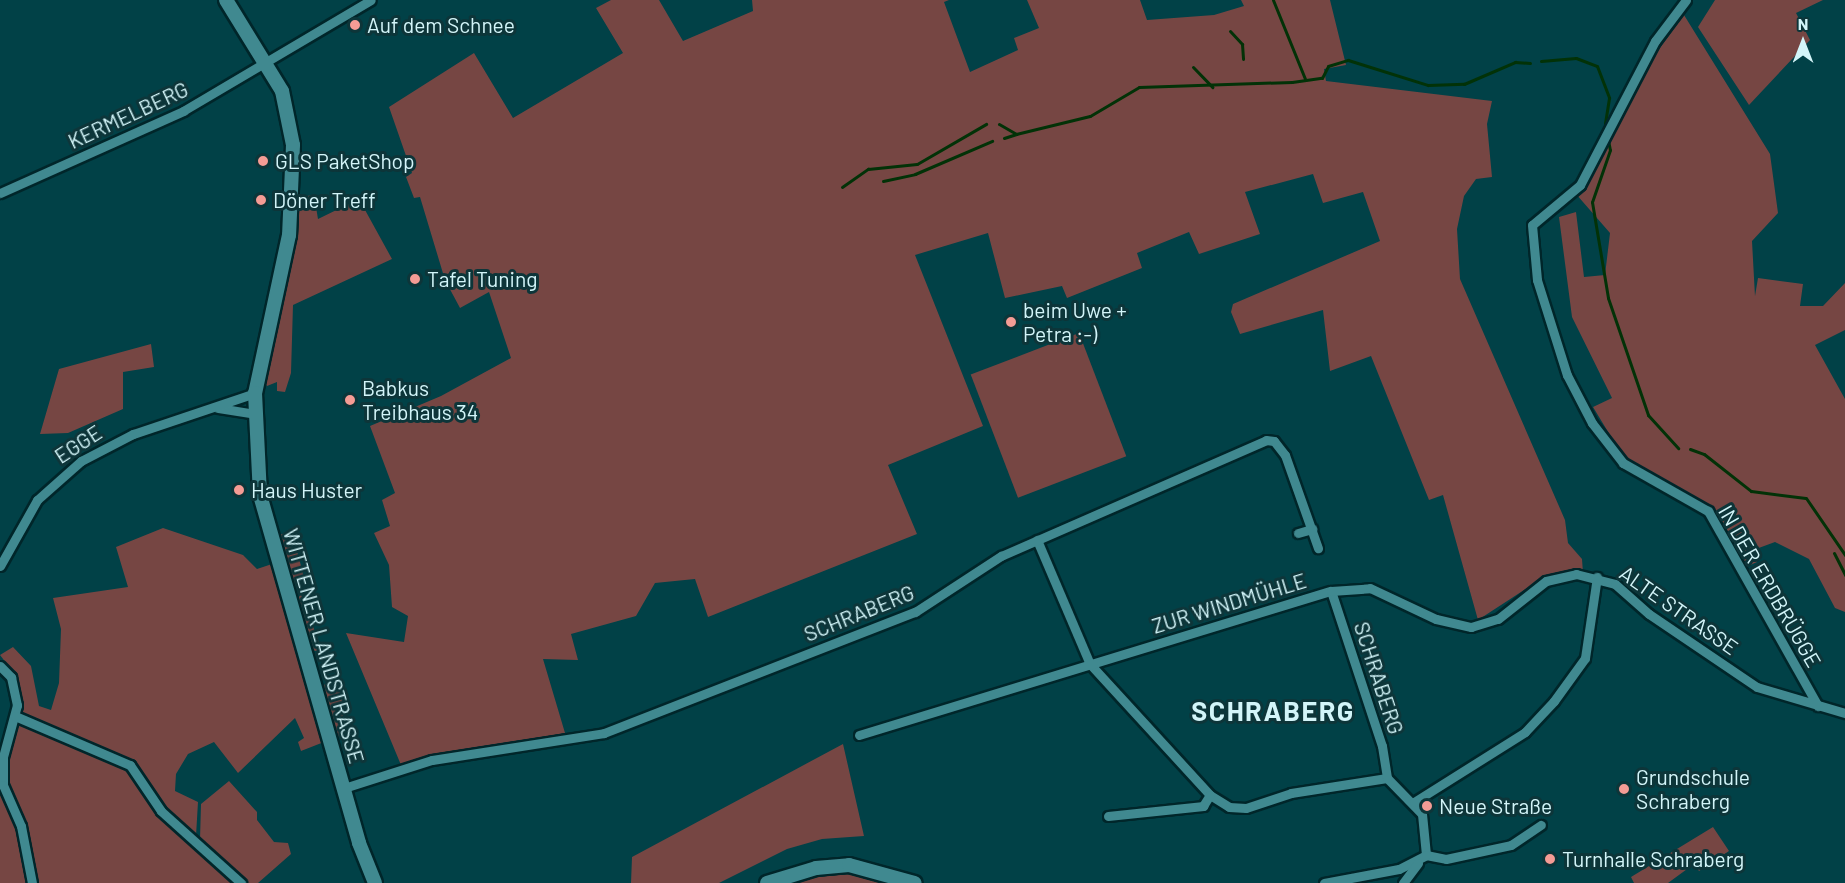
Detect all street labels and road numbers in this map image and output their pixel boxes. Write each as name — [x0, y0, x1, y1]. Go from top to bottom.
street label: KERMELBERG — [64, 76, 192, 154]
street label: EGGE — [50, 420, 106, 468]
street label: IN DER ERDBRÜGGE — [1713, 501, 1827, 671]
street label: WITTENER LANDSTRASSE — [278, 526, 370, 766]
street label: ALTE STRASSE — [1615, 560, 1743, 660]
street label: ZUR WINDMÜHLE — [1149, 568, 1309, 638]
street label: SCHRABERG — [800, 579, 918, 647]
street label: SCHRABERG — [1349, 619, 1409, 737]

